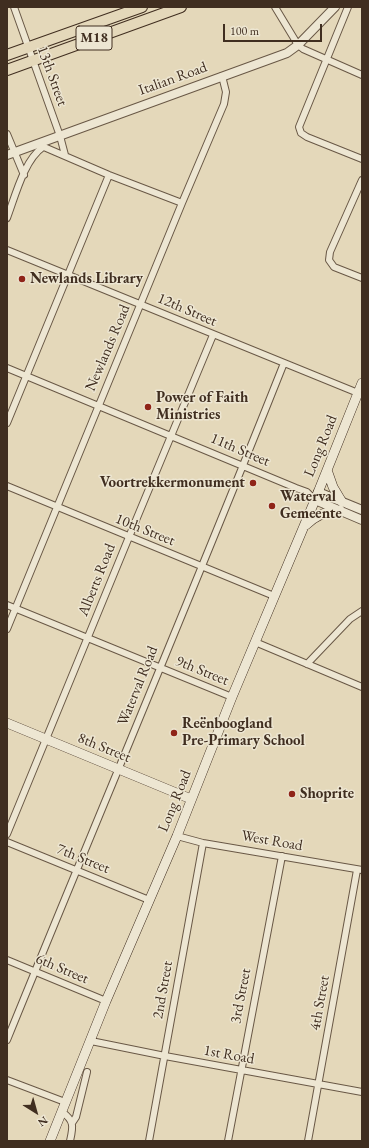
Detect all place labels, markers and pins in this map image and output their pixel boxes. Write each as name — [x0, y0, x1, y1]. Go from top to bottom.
place label: Newlands Library — [30, 270, 143, 288]
marker: Newlands Library — [17, 274, 27, 284]
place label: Power of Faith Ministries — [156, 389, 248, 424]
marker: Power of Faith Ministries — [143, 402, 153, 412]
place label: Voortrekkermonument — [100, 474, 245, 492]
marker: Voortrekkermonument — [248, 478, 258, 488]
place label: Waterval Gemeente — [280, 488, 342, 523]
marker: Waterval Gemeente — [267, 501, 277, 511]
place label: Reënboogland Pre-Primary School — [182, 715, 305, 750]
marker: Reënboogland Pre-Primary School — [169, 728, 179, 738]
place label: Shoprite — [300, 785, 354, 803]
marker: Shoprite — [287, 789, 297, 799]

